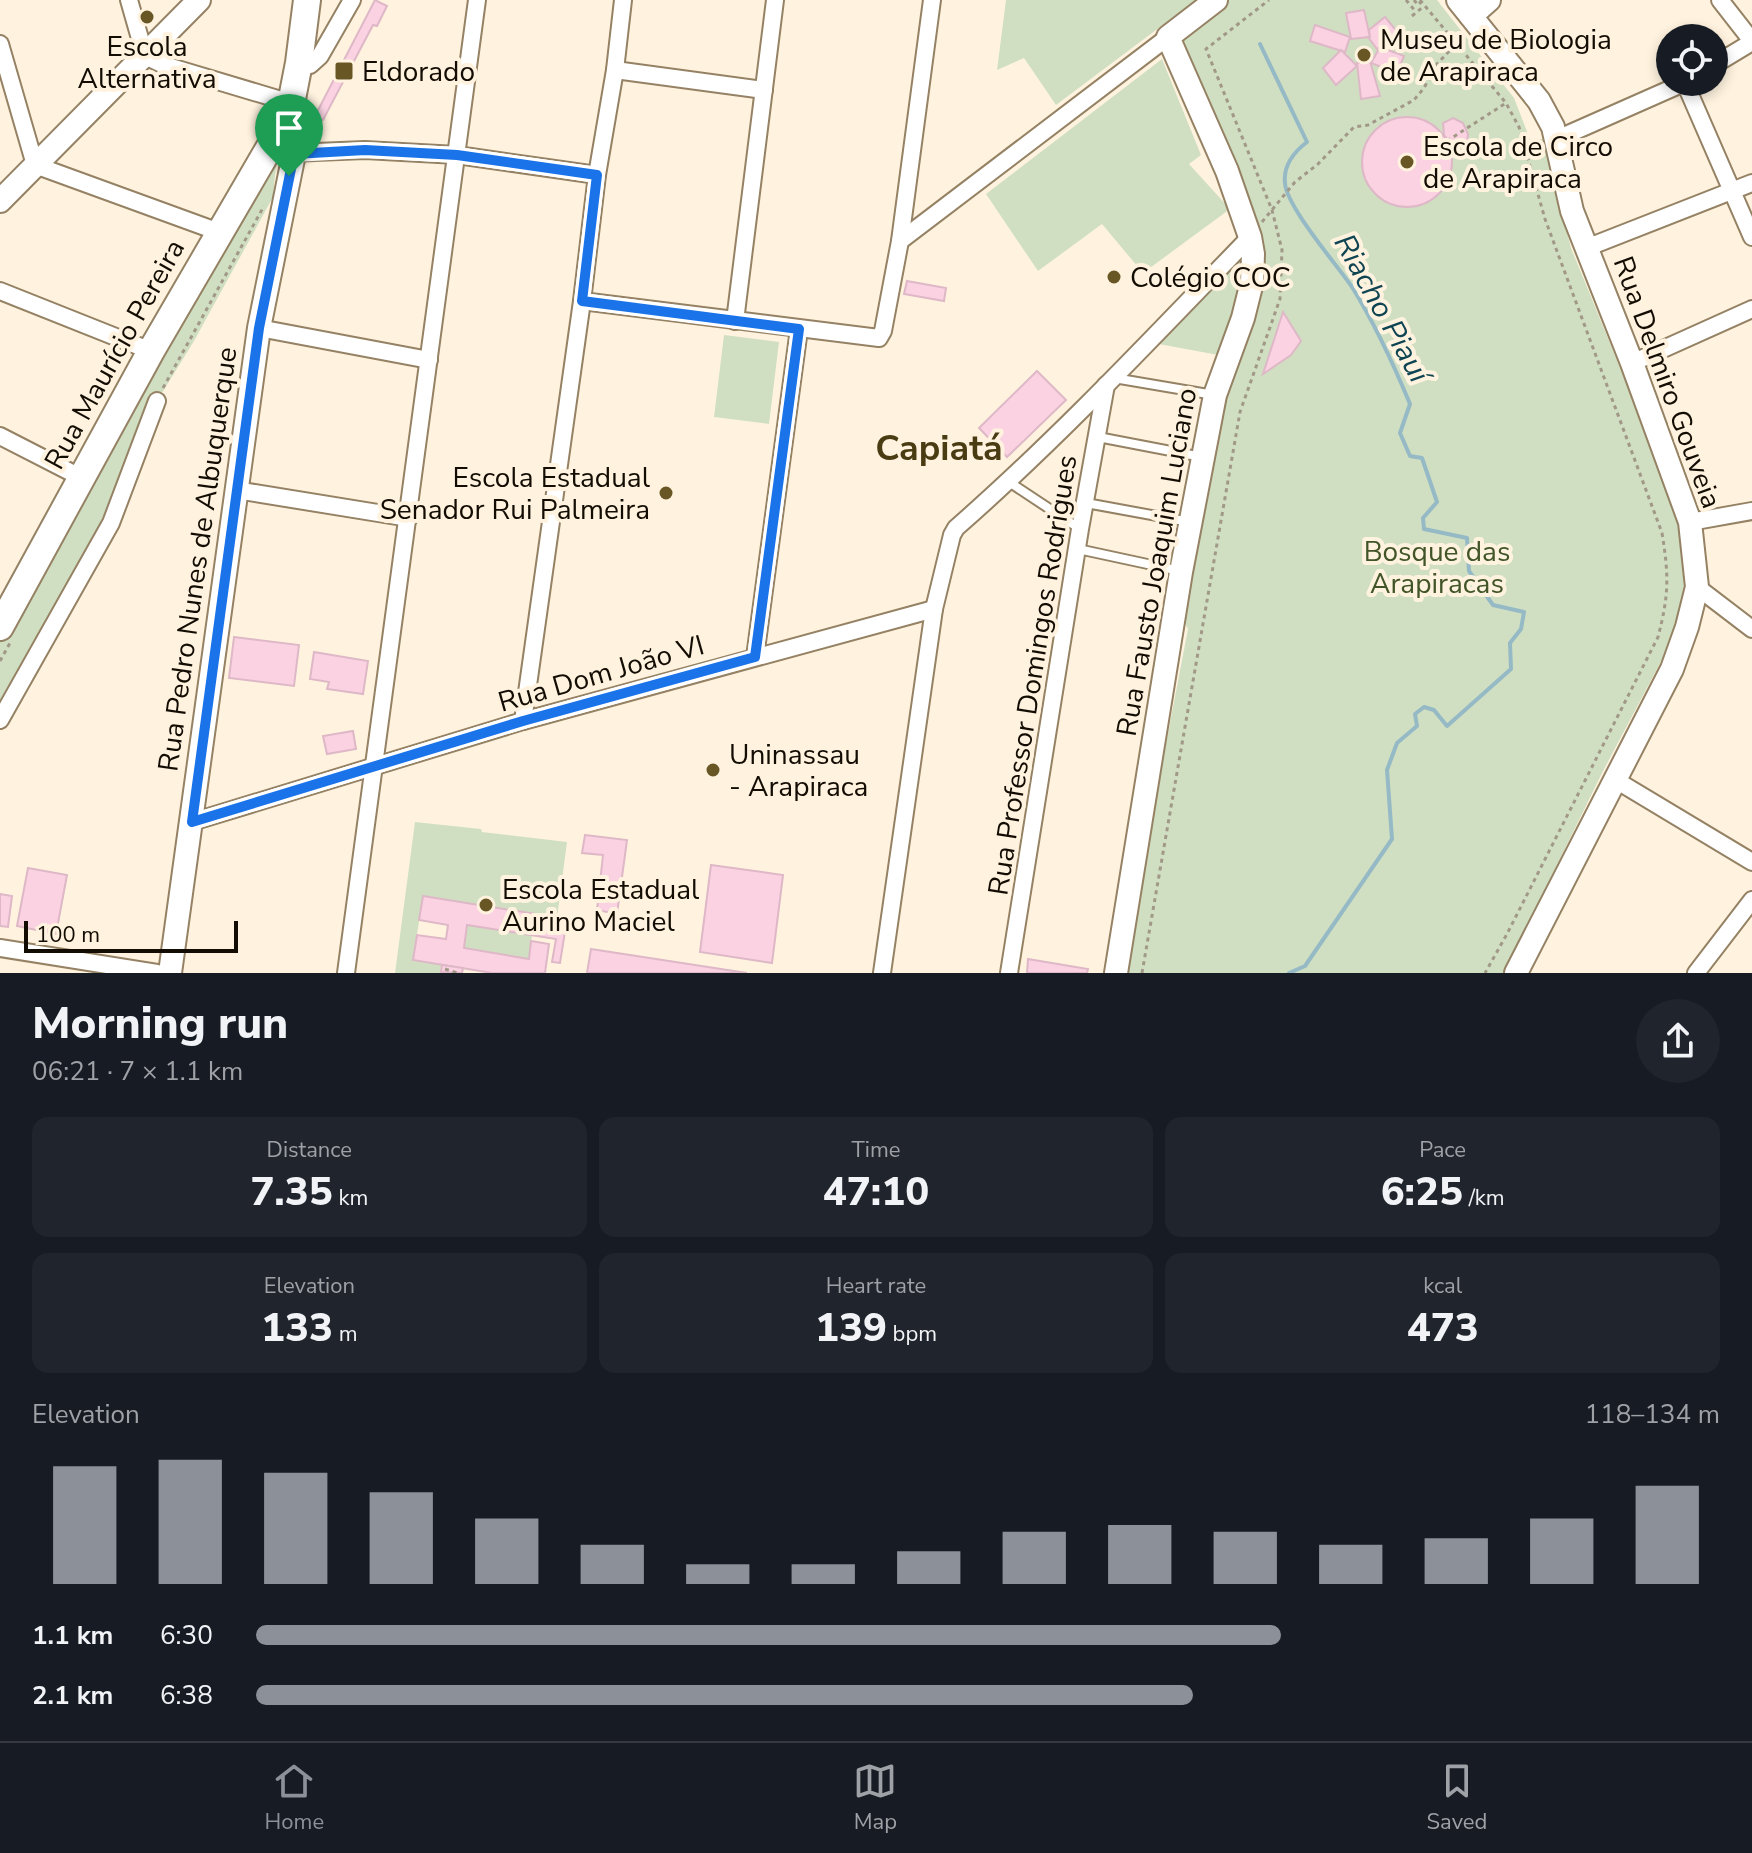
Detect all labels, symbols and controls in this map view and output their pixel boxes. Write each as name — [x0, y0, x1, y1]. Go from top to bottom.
marker: Escola Alternativa — [138, 8, 156, 26]
place label: Museu de Biologia de Arapiraca — [1380, 21, 1612, 91]
map controls — [1656, 24, 1728, 96]
button: locate — [1656, 24, 1728, 96]
place label: Escola Alternativa — [77, 28, 217, 98]
marker: Museu de Biologia de Arapiraca — [1355, 46, 1373, 64]
place label: Eldorado — [362, 53, 475, 91]
marker: Eldorado — [333, 60, 355, 82]
pin — [255, 94, 323, 176]
icon: arrive — [267, 106, 311, 150]
place label: Escola de Circo de Arapiraca — [1423, 128, 1613, 198]
marker: Escola de Circo de Arapiraca — [1398, 153, 1416, 171]
water label: Riacho Piauí — [1324, 227, 1441, 393]
street label: Rua Maurício Pereira — [36, 233, 194, 476]
street label: Rua Delmiro Gouveia — [1604, 251, 1730, 514]
place label: Colégio COC — [1130, 259, 1291, 297]
marker: Colégio COC — [1105, 268, 1123, 286]
street label: Rua Pedro Nunes de Albuquerque — [149, 345, 247, 774]
street label: Rua Fausto Joaquim Luciano — [1108, 385, 1206, 739]
district label: Capiatá — [875, 424, 1003, 473]
street label: Rua Professor Domingos Rodrigues — [979, 452, 1087, 898]
place label: Escola Estadual Senador Rui Palmeira — [380, 459, 651, 529]
marker: Escola Estadual Senador Rui Palmeira — [657, 484, 675, 502]
park label: Bosque das Arapiracas — [1364, 533, 1510, 603]
street label: Rua Dom João VI — [494, 626, 709, 722]
place label: Uninassau - Arapiraca — [729, 736, 868, 806]
marker: Uninassau - Arapiraca — [704, 761, 722, 779]
place label: Escola Estadual Aurino Maciel — [502, 871, 700, 941]
marker: Escola Estadual Aurino Maciel — [477, 896, 495, 914]
scale bar — [24, 917, 238, 953]
text: 100 m — [36, 920, 100, 950]
text: Morning run — [32, 994, 288, 1054]
button: share — [1636, 999, 1720, 1083]
text: 06:21 · 7 × 1.1 km — [32, 1054, 243, 1089]
text: Distance — [267, 1135, 352, 1165]
text: Time — [852, 1135, 900, 1165]
text: Pace — [1419, 1135, 1466, 1165]
text: 7.35 — [250, 1165, 333, 1219]
text: 47:10 — [823, 1165, 929, 1219]
text: 6:25 — [1381, 1165, 1463, 1219]
text: km — [333, 1183, 368, 1213]
text: /km — [1463, 1183, 1505, 1213]
text: Elevation — [264, 1271, 355, 1301]
text: Heart rate — [826, 1271, 926, 1301]
text: kcal — [1423, 1271, 1462, 1301]
text: 133 — [261, 1301, 333, 1355]
text: 139 — [815, 1301, 887, 1355]
text: 473 — [1407, 1301, 1479, 1355]
text: m — [333, 1319, 358, 1349]
text: bpm — [887, 1319, 937, 1349]
text: Elevation — [32, 1397, 140, 1432]
text: 118–134 m — [1584, 1397, 1720, 1432]
text: 1.1 km — [32, 1618, 113, 1653]
text: 6:30 — [160, 1618, 213, 1653]
text: 2.1 km — [32, 1678, 113, 1713]
text: 6:38 — [160, 1678, 213, 1713]
tab: Home — [265, 1759, 324, 1837]
tab: Map — [853, 1759, 897, 1837]
tab: Saved — [1427, 1759, 1487, 1837]

